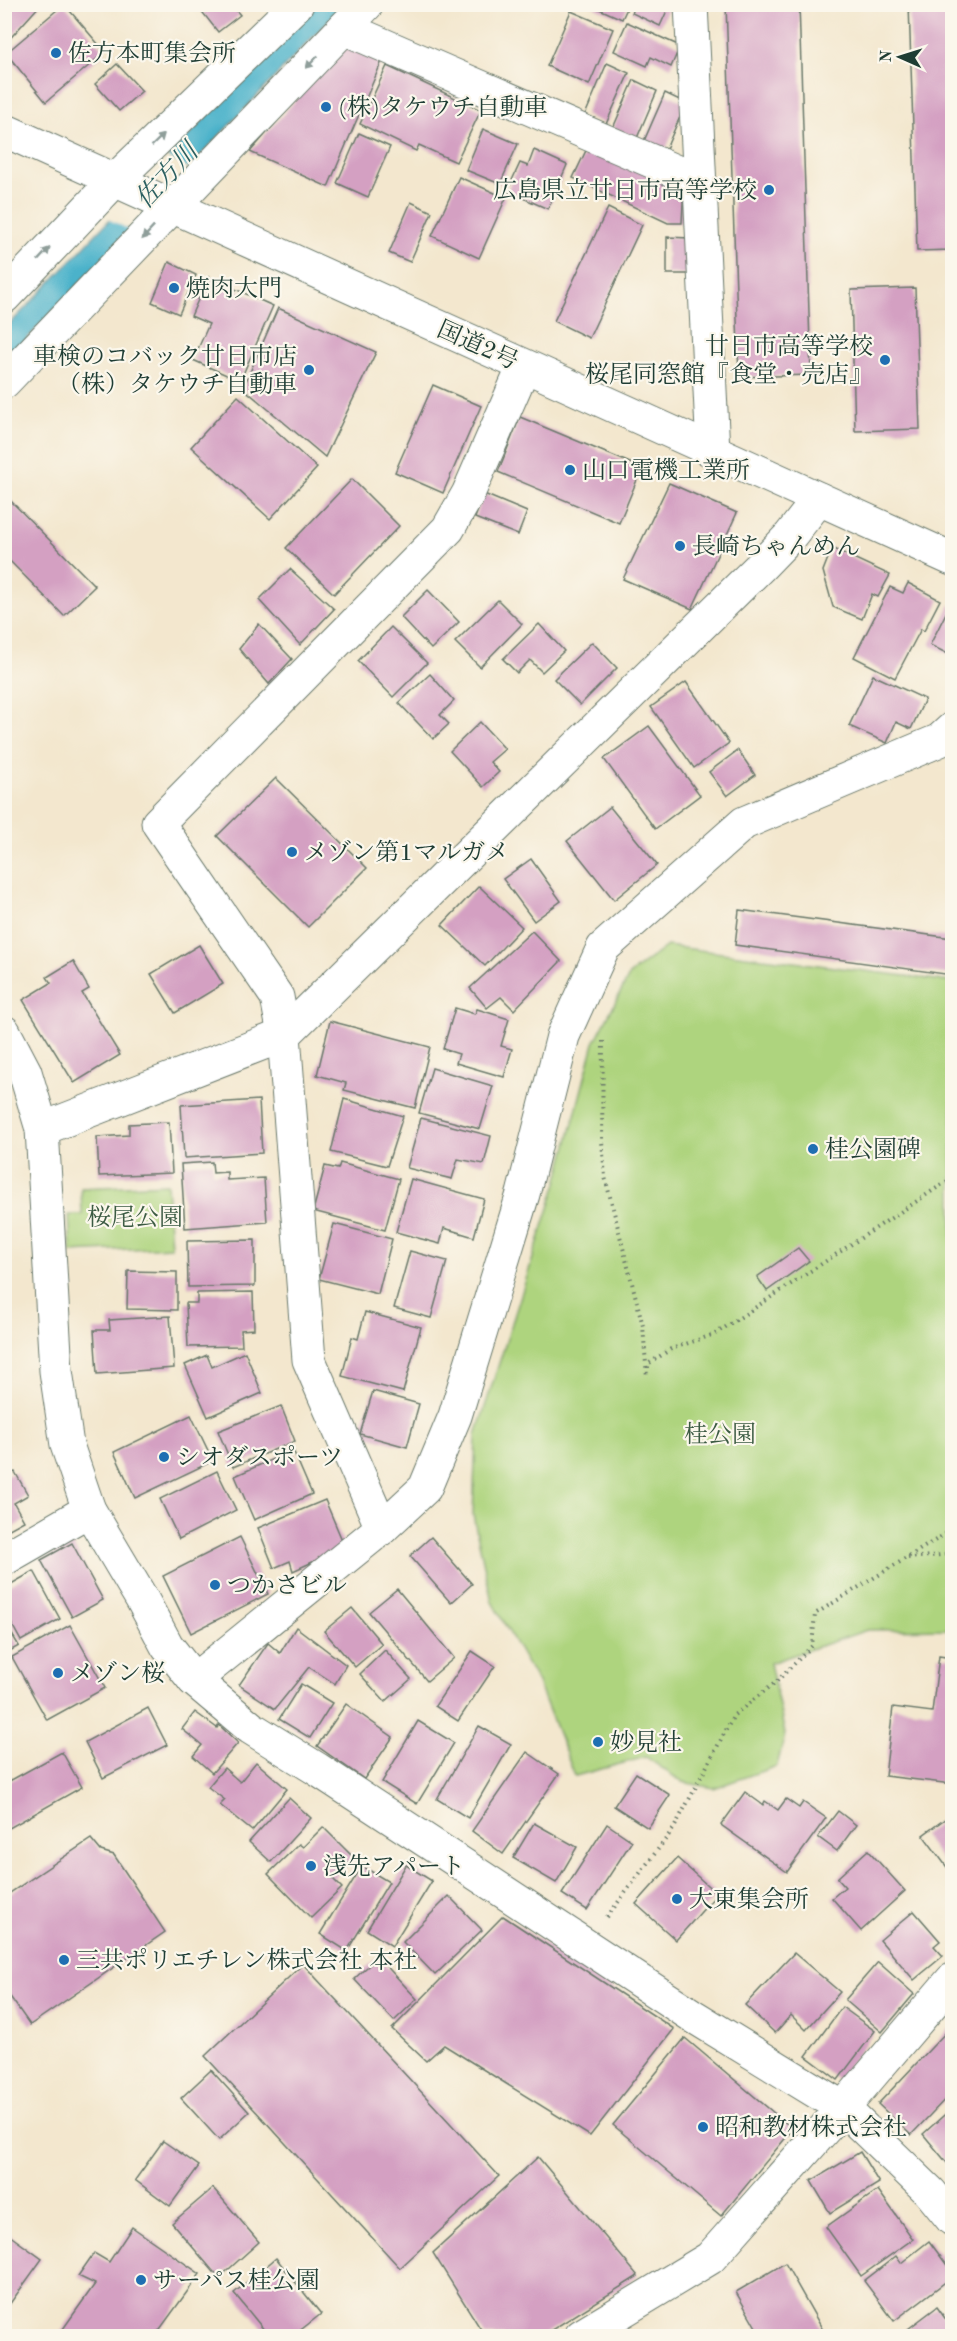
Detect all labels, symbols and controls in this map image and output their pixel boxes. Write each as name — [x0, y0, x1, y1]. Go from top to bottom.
north arrow — [870, 27, 930, 87]
place label: 佐方本町集会所 — [68, 40, 236, 67]
marker: 佐方本町集会所 — [49, 46, 63, 60]
text: N — [879, 49, 895, 63]
one-way arrow — [305, 54, 319, 68]
place label: (株)タケウチ自動車 — [338, 94, 548, 121]
marker: (株)タケウチ自動車 — [319, 100, 333, 114]
one-way arrow — [150, 133, 164, 147]
water label: 佐方川 — [130, 135, 206, 214]
place label: 広島県立廿日市高等学校 — [493, 177, 757, 204]
marker: 広島県立廿日市高等学校 — [762, 183, 776, 197]
one-way arrow — [142, 225, 155, 240]
one-way arrow — [37, 248, 51, 262]
place label: 焼肉大門 — [186, 275, 282, 302]
marker: 焼肉大門 — [167, 281, 181, 295]
street label: 国道2号 — [433, 316, 523, 375]
place label: 廿日市高等学校 桜尾同窓館『食堂・売店』 — [585, 333, 873, 388]
place label: 車検のコバック廿日市店 （株）タケウチ自動車 — [33, 343, 297, 398]
marker: 廿日市高等学校 桜尾同窓館『食堂・売店』 — [878, 353, 892, 367]
marker: 車検のコバック廿日市店 （株）タケウチ自動車 — [302, 363, 316, 377]
place label: 山口電機工業所 — [582, 457, 750, 484]
marker: 山口電機工業所 — [563, 463, 577, 477]
place label: 長崎ちゃんめん — [692, 534, 860, 560]
marker: 長崎ちゃんめん — [673, 539, 687, 553]
place label: メゾン第1マルガメ — [304, 839, 509, 866]
marker: メゾン第1マルガメ — [285, 845, 299, 859]
place label: 桂公園碑 — [825, 1136, 921, 1163]
marker: 桂公園碑 — [806, 1142, 820, 1156]
park label: 桜尾公園 — [87, 1204, 183, 1231]
park label: 桂公園 — [684, 1421, 756, 1448]
place label: シオダスポーツ — [176, 1445, 343, 1471]
marker: シオダスポーツ — [157, 1450, 171, 1464]
place label: つかさビル — [227, 1574, 347, 1599]
marker: つかさビル — [208, 1578, 222, 1592]
place label: メゾン桜 — [70, 1660, 165, 1687]
marker: メゾン桜 — [51, 1666, 65, 1680]
place label: 妙見社 — [610, 1729, 682, 1756]
marker: 妙見社 — [591, 1735, 605, 1749]
place label: 浅先アパート — [323, 1853, 465, 1880]
marker: 浅先アパート — [304, 1859, 318, 1873]
place label: 大東集会所 — [689, 1886, 809, 1913]
marker: 大東集会所 — [670, 1892, 684, 1906]
place label: 三共ポリエチレン株式会社 本社 — [76, 1947, 417, 1974]
marker: 三共ポリエチレン株式会社 本社 — [57, 1953, 71, 1967]
place label: 昭和教材株式会社 — [715, 2114, 907, 2141]
marker: 昭和教材株式会社 — [696, 2120, 710, 2134]
place label: サーパス桂公園 — [153, 2267, 320, 2294]
marker: サーパス桂公園 — [134, 2273, 148, 2287]

